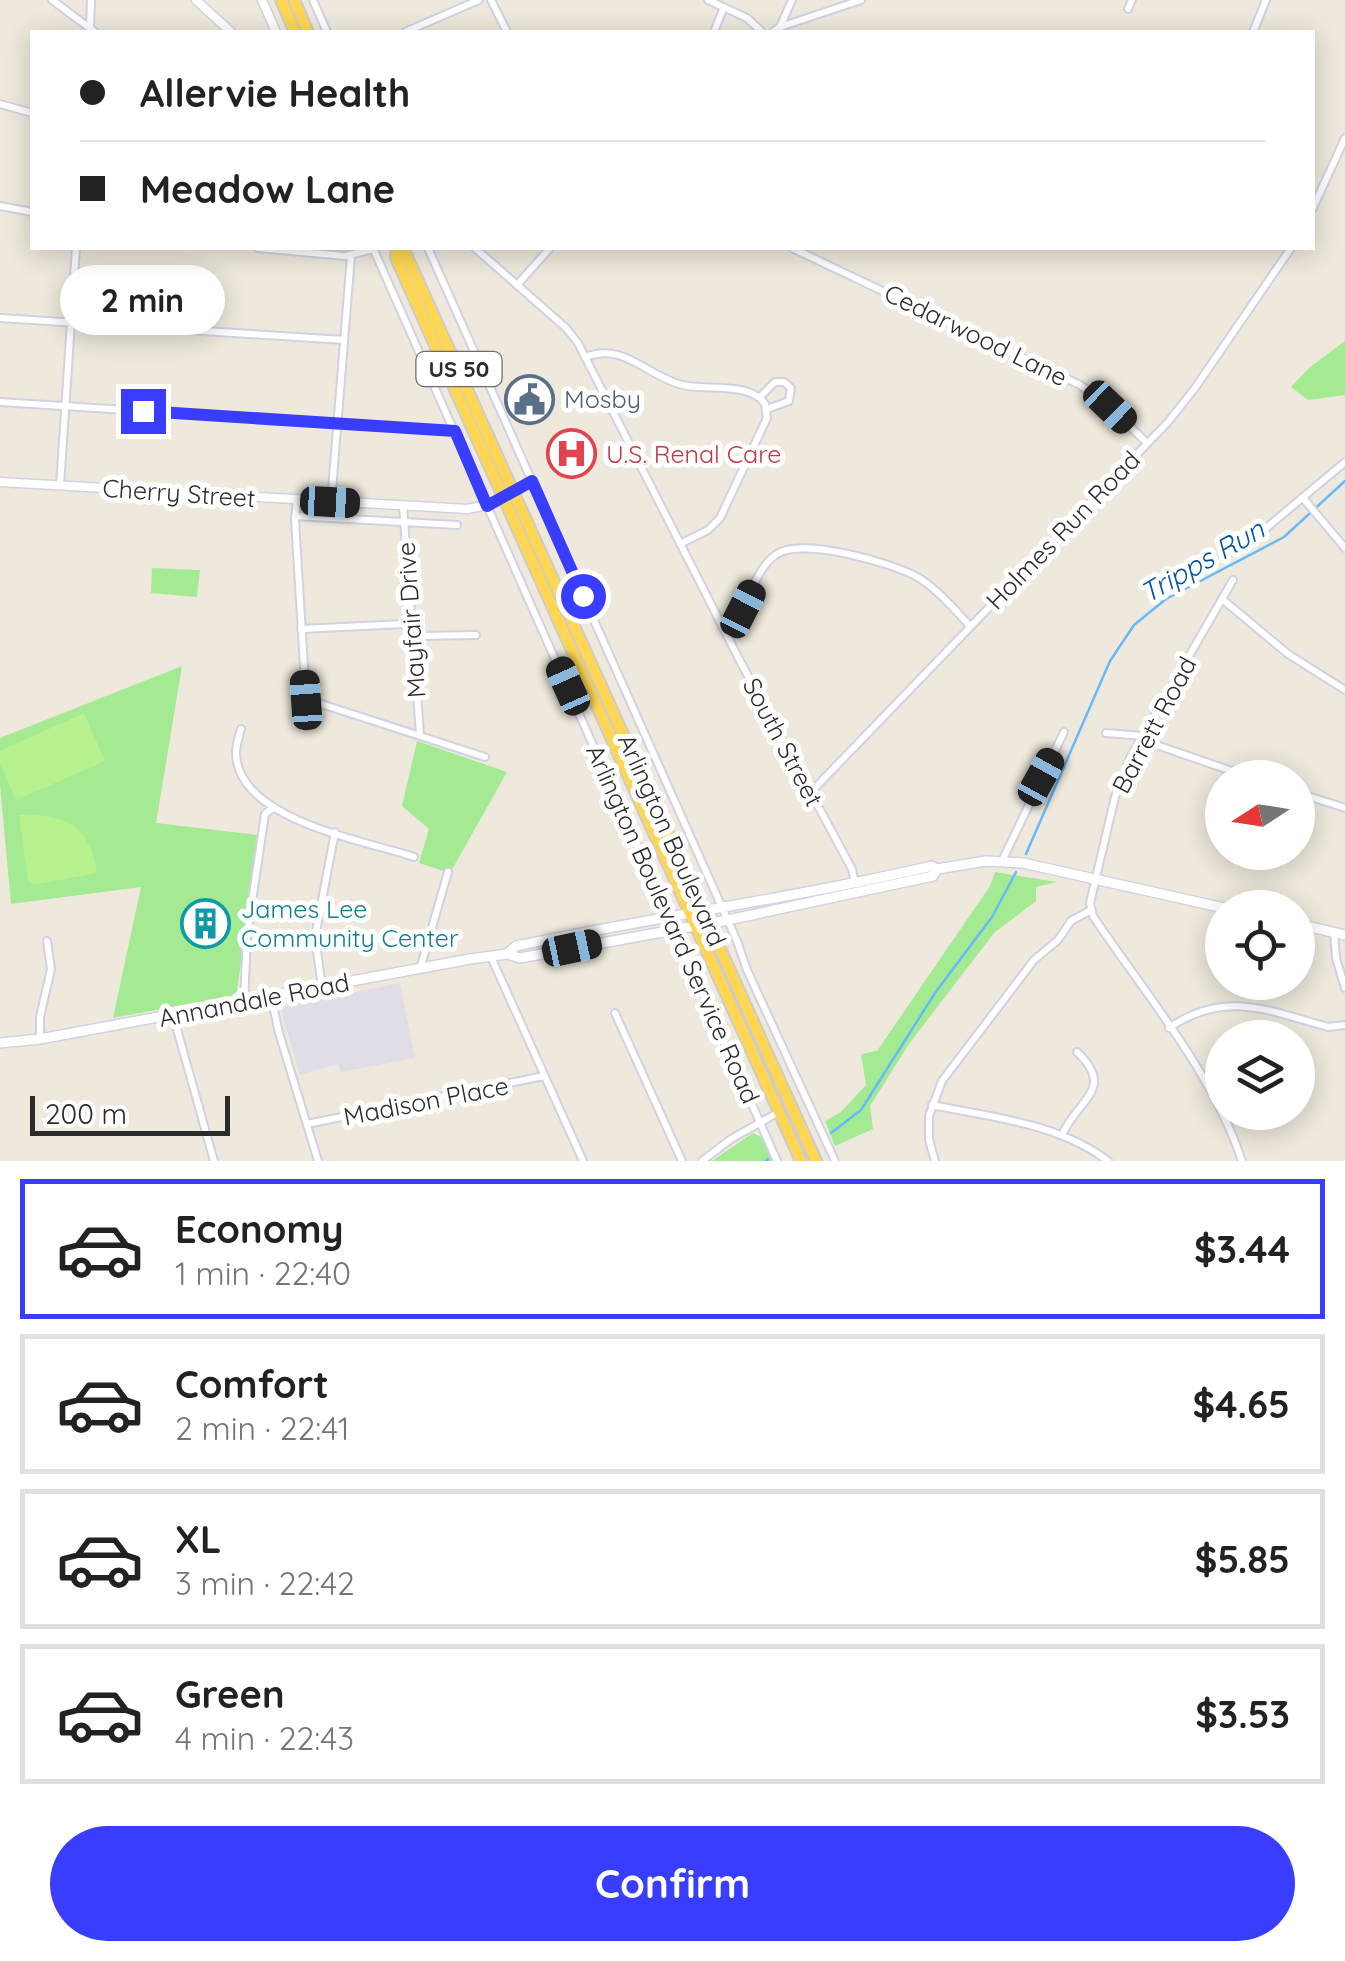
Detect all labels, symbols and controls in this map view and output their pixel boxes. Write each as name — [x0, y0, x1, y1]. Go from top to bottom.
text: Allervie Health — [140, 69, 410, 117]
text: Meadow Lane — [140, 165, 395, 213]
callout: 2 min — [61, 266, 226, 336]
street label: Cedarwood Lane — [880, 277, 1073, 392]
text: 2 min — [101, 280, 184, 320]
road number: US 50 — [416, 352, 502, 386]
public building icon: Mosby — [503, 373, 555, 425]
car — [1078, 375, 1142, 439]
place label: Mosby — [564, 383, 641, 414]
route end — [121, 389, 166, 434]
hospital icon: U.S. Renal Care — [545, 428, 597, 480]
place label: U.S. Renal Care — [606, 438, 781, 469]
street label: Holmes Run Road — [979, 444, 1146, 615]
street label: Cherry Street — [102, 472, 257, 513]
car — [299, 485, 361, 519]
water label: Tripps Run — [1134, 511, 1271, 610]
street label: Mayfair Drive — [390, 541, 431, 699]
route start — [561, 574, 606, 619]
car — [716, 575, 770, 643]
street label: Barrett Road — [1105, 651, 1202, 798]
car — [542, 652, 594, 720]
car — [289, 669, 323, 731]
street label: South Street — [737, 672, 830, 811]
street label: Arlington Boulevard — [612, 729, 733, 951]
street label: Arlington Boulevard Service Road — [580, 739, 767, 1108]
car — [1013, 743, 1069, 811]
north arrow — [1205, 760, 1315, 870]
map controls — [1205, 760, 1315, 1130]
button: locate — [1205, 890, 1315, 1000]
place label: James Lee Community Center — [241, 893, 459, 953]
building icon: James Lee Community Center — [180, 897, 232, 949]
car — [540, 927, 604, 969]
street label: Annandale Road — [156, 966, 352, 1033]
button: layers — [1205, 1020, 1315, 1130]
street label: Madison Place — [341, 1069, 511, 1132]
scale bar — [30, 1091, 230, 1136]
text: 200 m — [45, 1096, 127, 1131]
icon: car — [55, 1204, 145, 1294]
text: Economy — [175, 1205, 344, 1253]
text: $3.44 — [1194, 1225, 1290, 1273]
text: 1 min · 22:40 — [175, 1253, 351, 1293]
icon: car — [55, 1359, 145, 1449]
text: Comfort — [175, 1360, 329, 1408]
text: $4.65 — [1193, 1380, 1290, 1428]
text: 2 min · 22:41 — [175, 1408, 350, 1448]
icon: car — [55, 1514, 145, 1604]
text: XL — [175, 1515, 221, 1563]
text: $5.85 — [1195, 1535, 1290, 1583]
text: 3 min · 22:42 — [175, 1563, 355, 1603]
icon: car — [55, 1669, 145, 1759]
text: Green — [175, 1670, 285, 1718]
text: $3.53 — [1195, 1690, 1290, 1738]
text: 4 min · 22:43 — [175, 1718, 354, 1758]
button: Confirm — [50, 1826, 1295, 1941]

